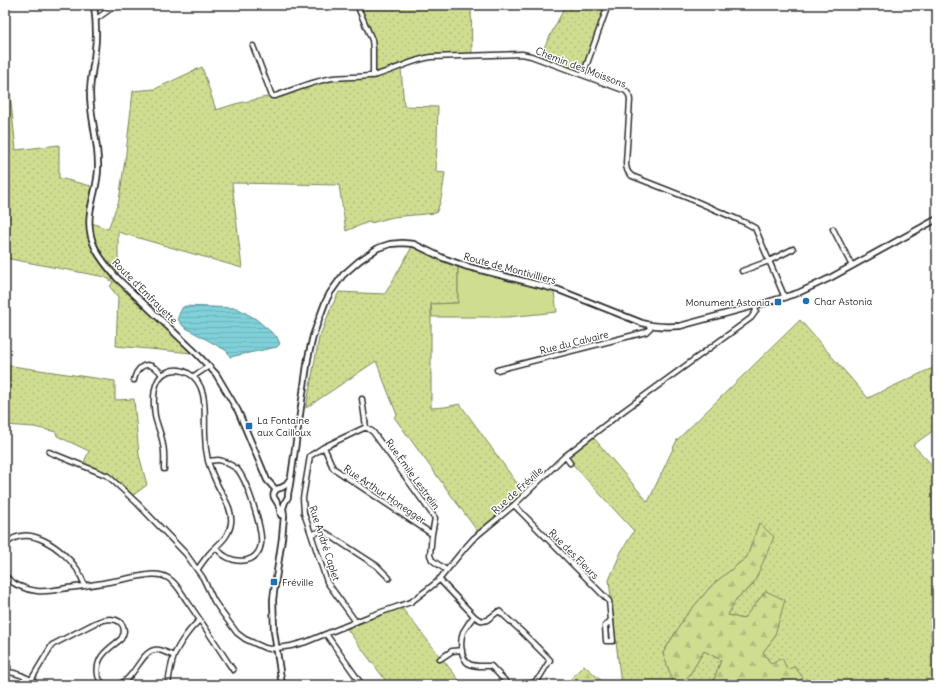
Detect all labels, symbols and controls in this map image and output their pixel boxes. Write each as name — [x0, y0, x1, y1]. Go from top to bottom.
street label: Chemin des Moissons — [534, 44, 628, 91]
street label: Route de Montivilliers — [462, 250, 558, 287]
street label: Route d'Emfrayette — [109, 256, 180, 327]
place label: Char Astonia — [814, 295, 873, 308]
place label: Monument Astonia — [685, 296, 770, 309]
marker: Char Astonia — [801, 296, 811, 306]
marker: Monument Astonia — [773, 297, 783, 307]
street label: Rue du Calvaire — [538, 328, 610, 357]
place label: La Fontaine aux Cailloux — [257, 414, 311, 439]
marker: La Fontaine aux Cailloux — [244, 421, 254, 431]
street label: Rue Émile Lestrelin — [382, 436, 443, 512]
street label: Rue Arthur Honegger — [341, 462, 428, 527]
street label: Rue de Fréville — [489, 464, 546, 517]
street label: Rue André Caplet — [306, 504, 343, 583]
street label: Rue des Fleurs — [546, 527, 602, 583]
place label: Fréville — [282, 576, 313, 589]
marker: Fréville — [269, 577, 279, 587]

